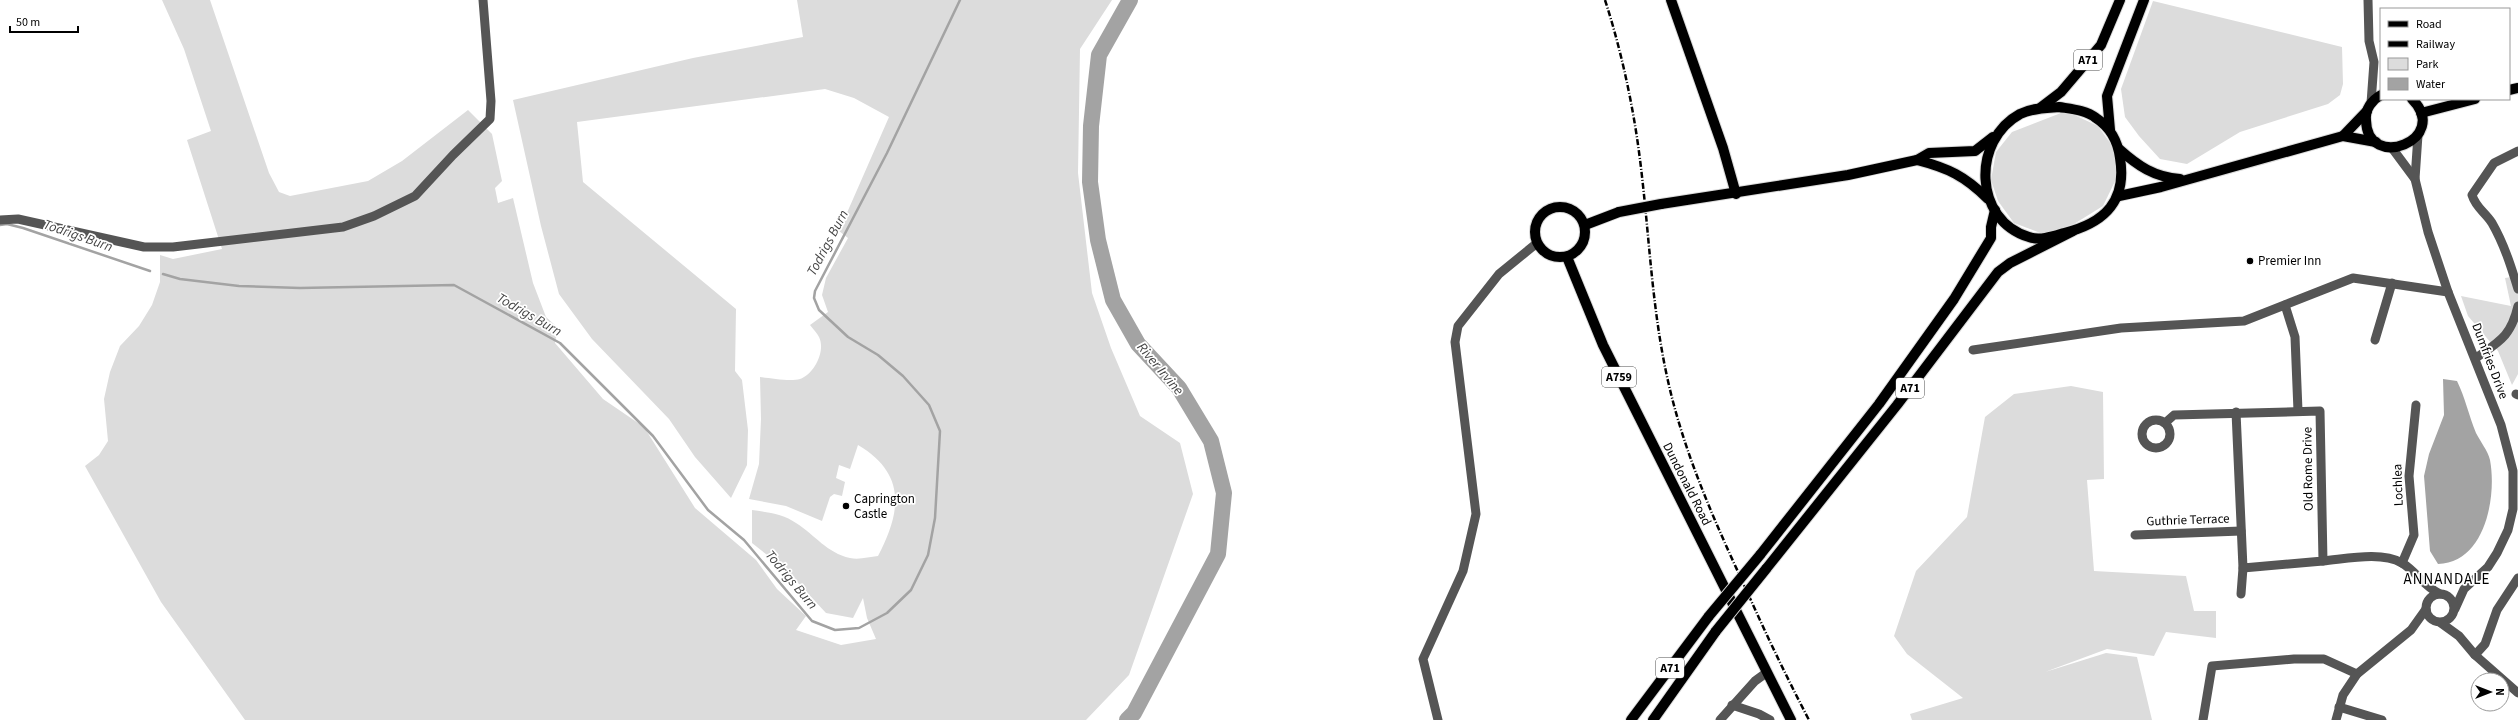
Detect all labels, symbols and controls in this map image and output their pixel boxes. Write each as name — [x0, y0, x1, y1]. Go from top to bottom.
scale bar — [10, 8, 78, 34]
legend — [2380, 8, 2510, 100]
text: 50 m — [16, 14, 40, 31]
text: Road — [2416, 16, 2442, 33]
text: Railway — [2416, 36, 2455, 53]
road number: A71 — [2074, 50, 2102, 70]
text: Park — [2416, 56, 2438, 73]
text: Water — [2416, 76, 2446, 93]
water label: Todrigs Burn — [802, 206, 854, 280]
water label: Todrigs Burn — [41, 215, 115, 257]
place label: Premier Inn — [2258, 252, 2321, 270]
marker: Premier Inn — [2245, 256, 2255, 266]
water label: Todrigs Burn — [493, 288, 565, 342]
street label: Dumfries Drive — [2467, 320, 2513, 402]
water label: River Irvine — [1132, 338, 1188, 400]
road number: A759 — [1602, 367, 1636, 387]
road number: A71 — [1896, 378, 1924, 398]
street label: Old Rome Drive — [2298, 427, 2318, 511]
street label: Dundonald Road — [1658, 439, 1716, 529]
street label: Lochlea — [2388, 464, 2408, 506]
place label: Caprington Castle — [854, 490, 915, 523]
marker: Caprington Castle — [841, 501, 851, 511]
street label: Guthrie Terrace — [2146, 510, 2230, 530]
water label: Todrigs Burn — [760, 546, 822, 614]
district label: ANNANDALE — [2404, 569, 2490, 590]
road number: A71 — [1656, 658, 1684, 678]
north arrow — [2470, 672, 2510, 712]
text: N — [2492, 688, 2507, 696]

